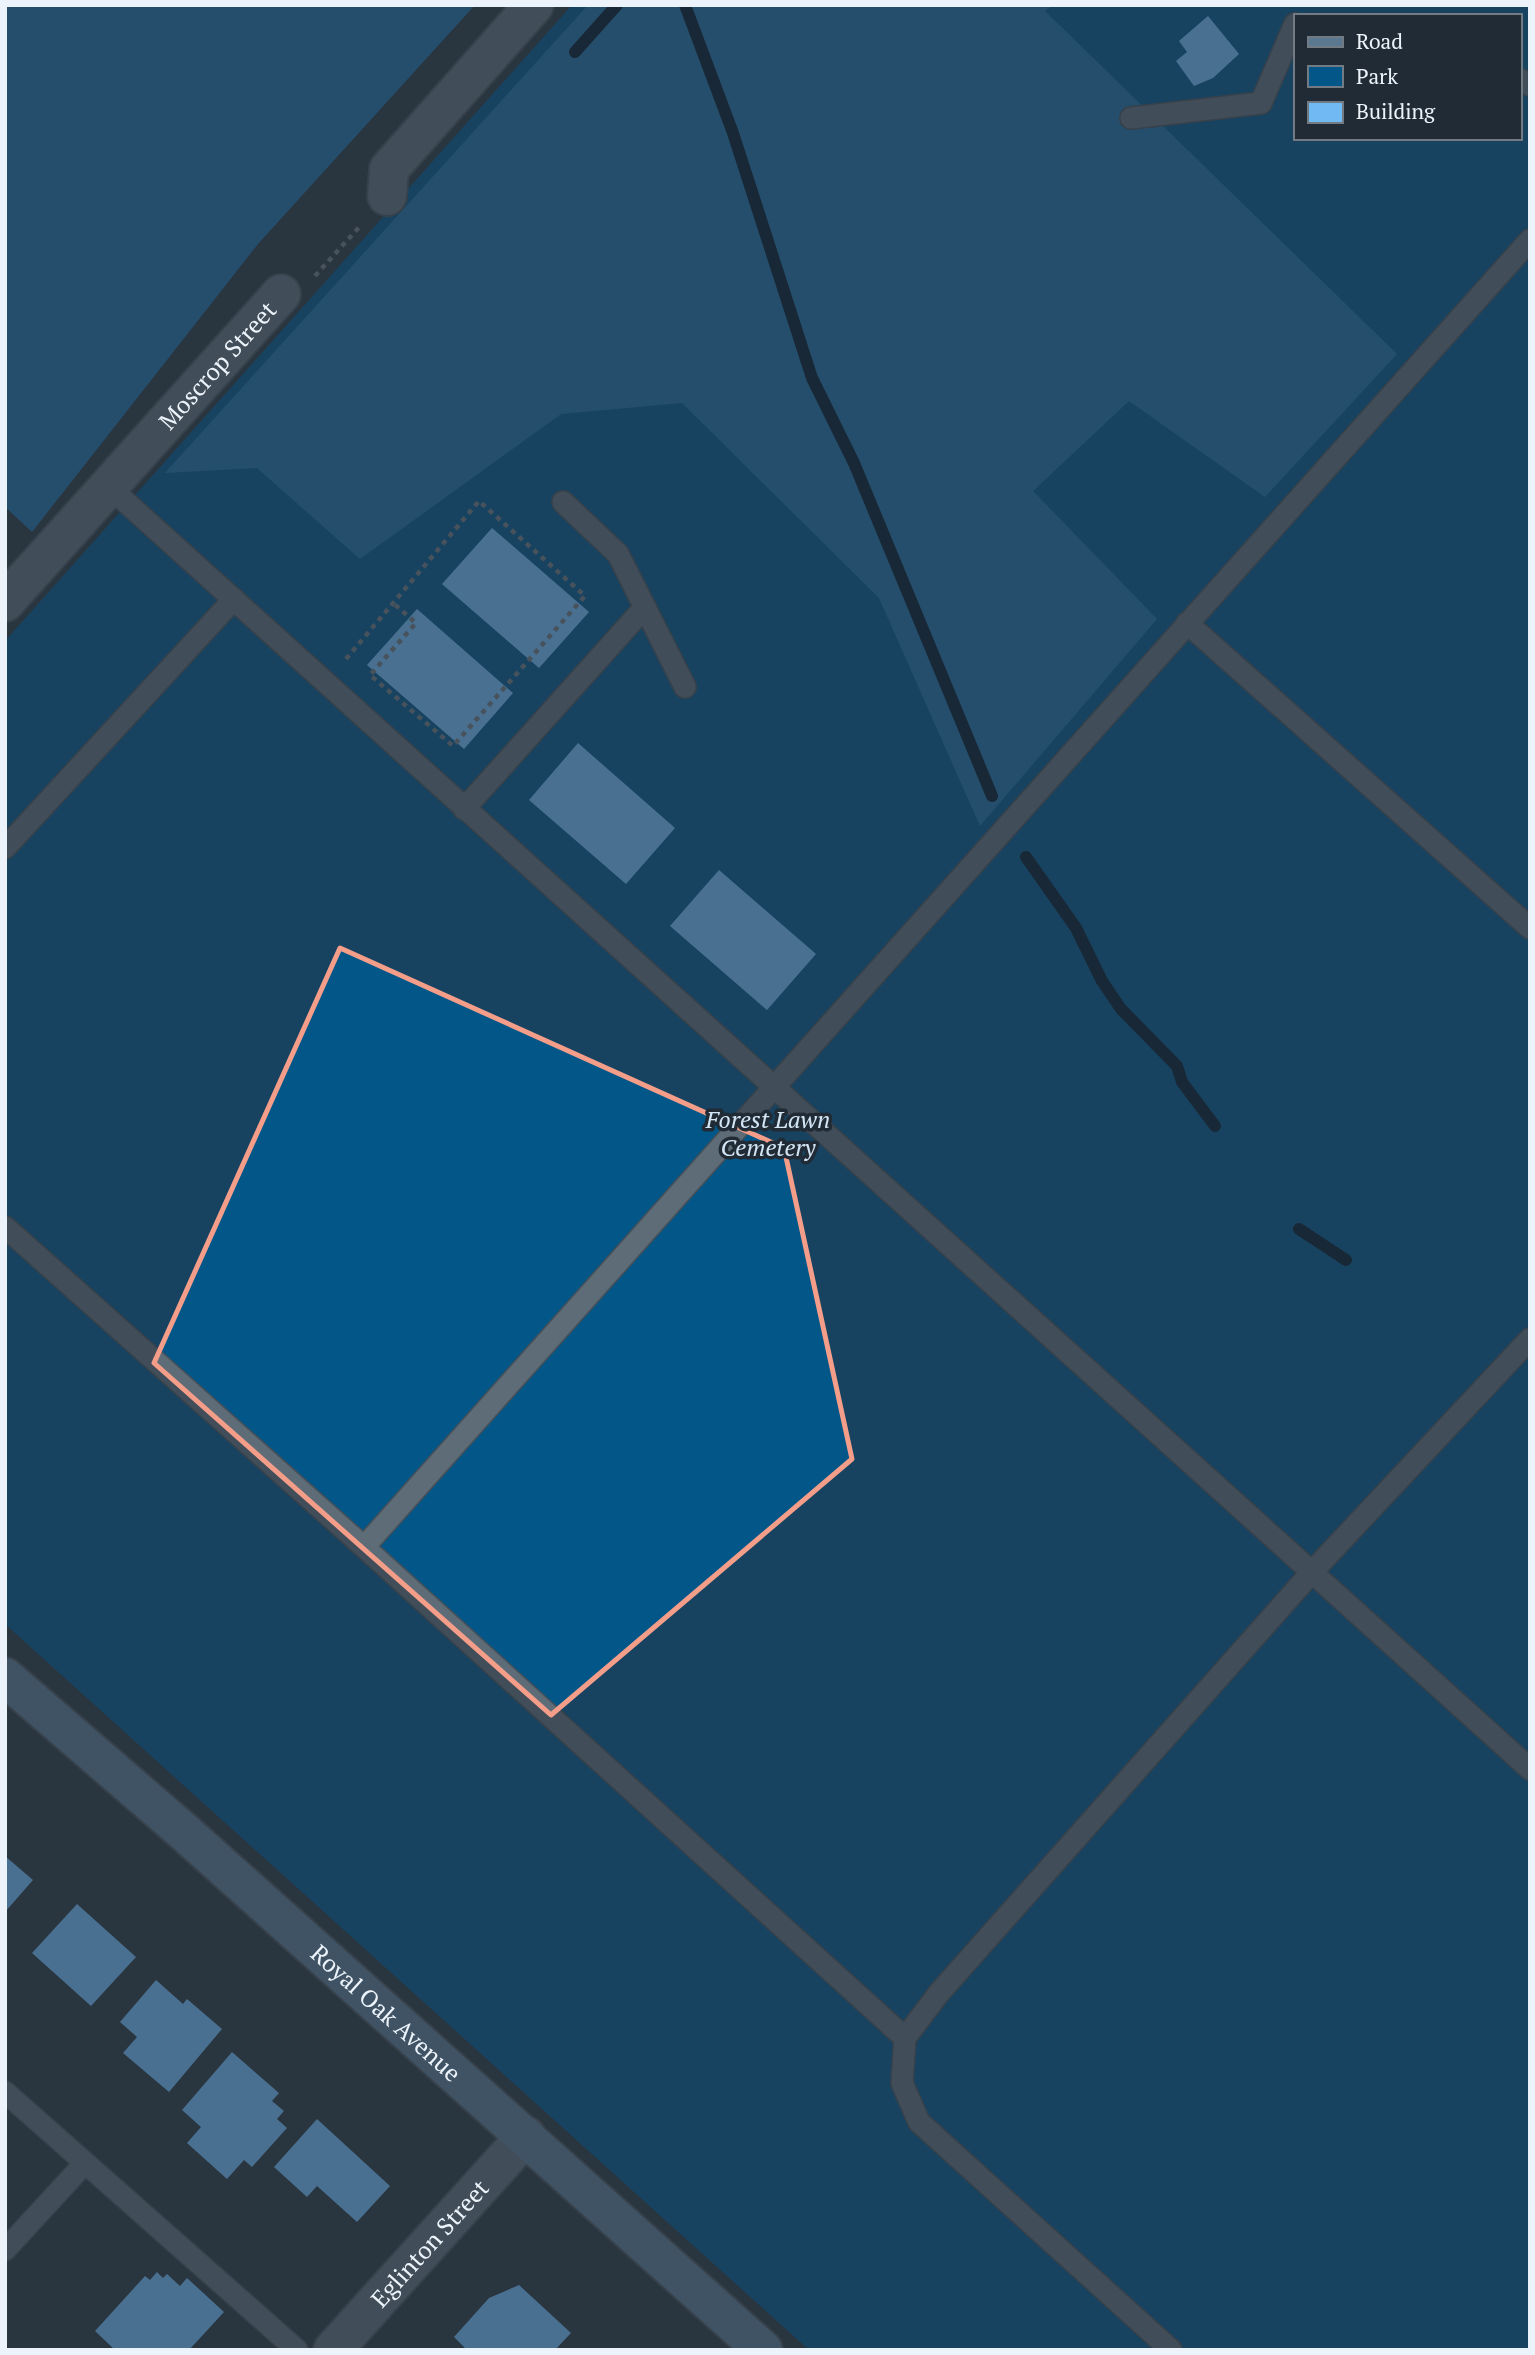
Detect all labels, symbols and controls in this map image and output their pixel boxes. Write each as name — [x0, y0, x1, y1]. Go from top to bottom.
legend — [1294, 14, 1521, 140]
text: Road — [1356, 27, 1403, 55]
text: Park — [1356, 62, 1398, 90]
text: Building — [1356, 97, 1436, 125]
street label: Moscrop Street — [151, 294, 283, 436]
park label: Forest Lawn Cemetery — [705, 1103, 830, 1163]
street label: Royal Oak Avenue — [304, 1937, 468, 2089]
street label: Eglinton Street — [363, 2172, 496, 2314]

